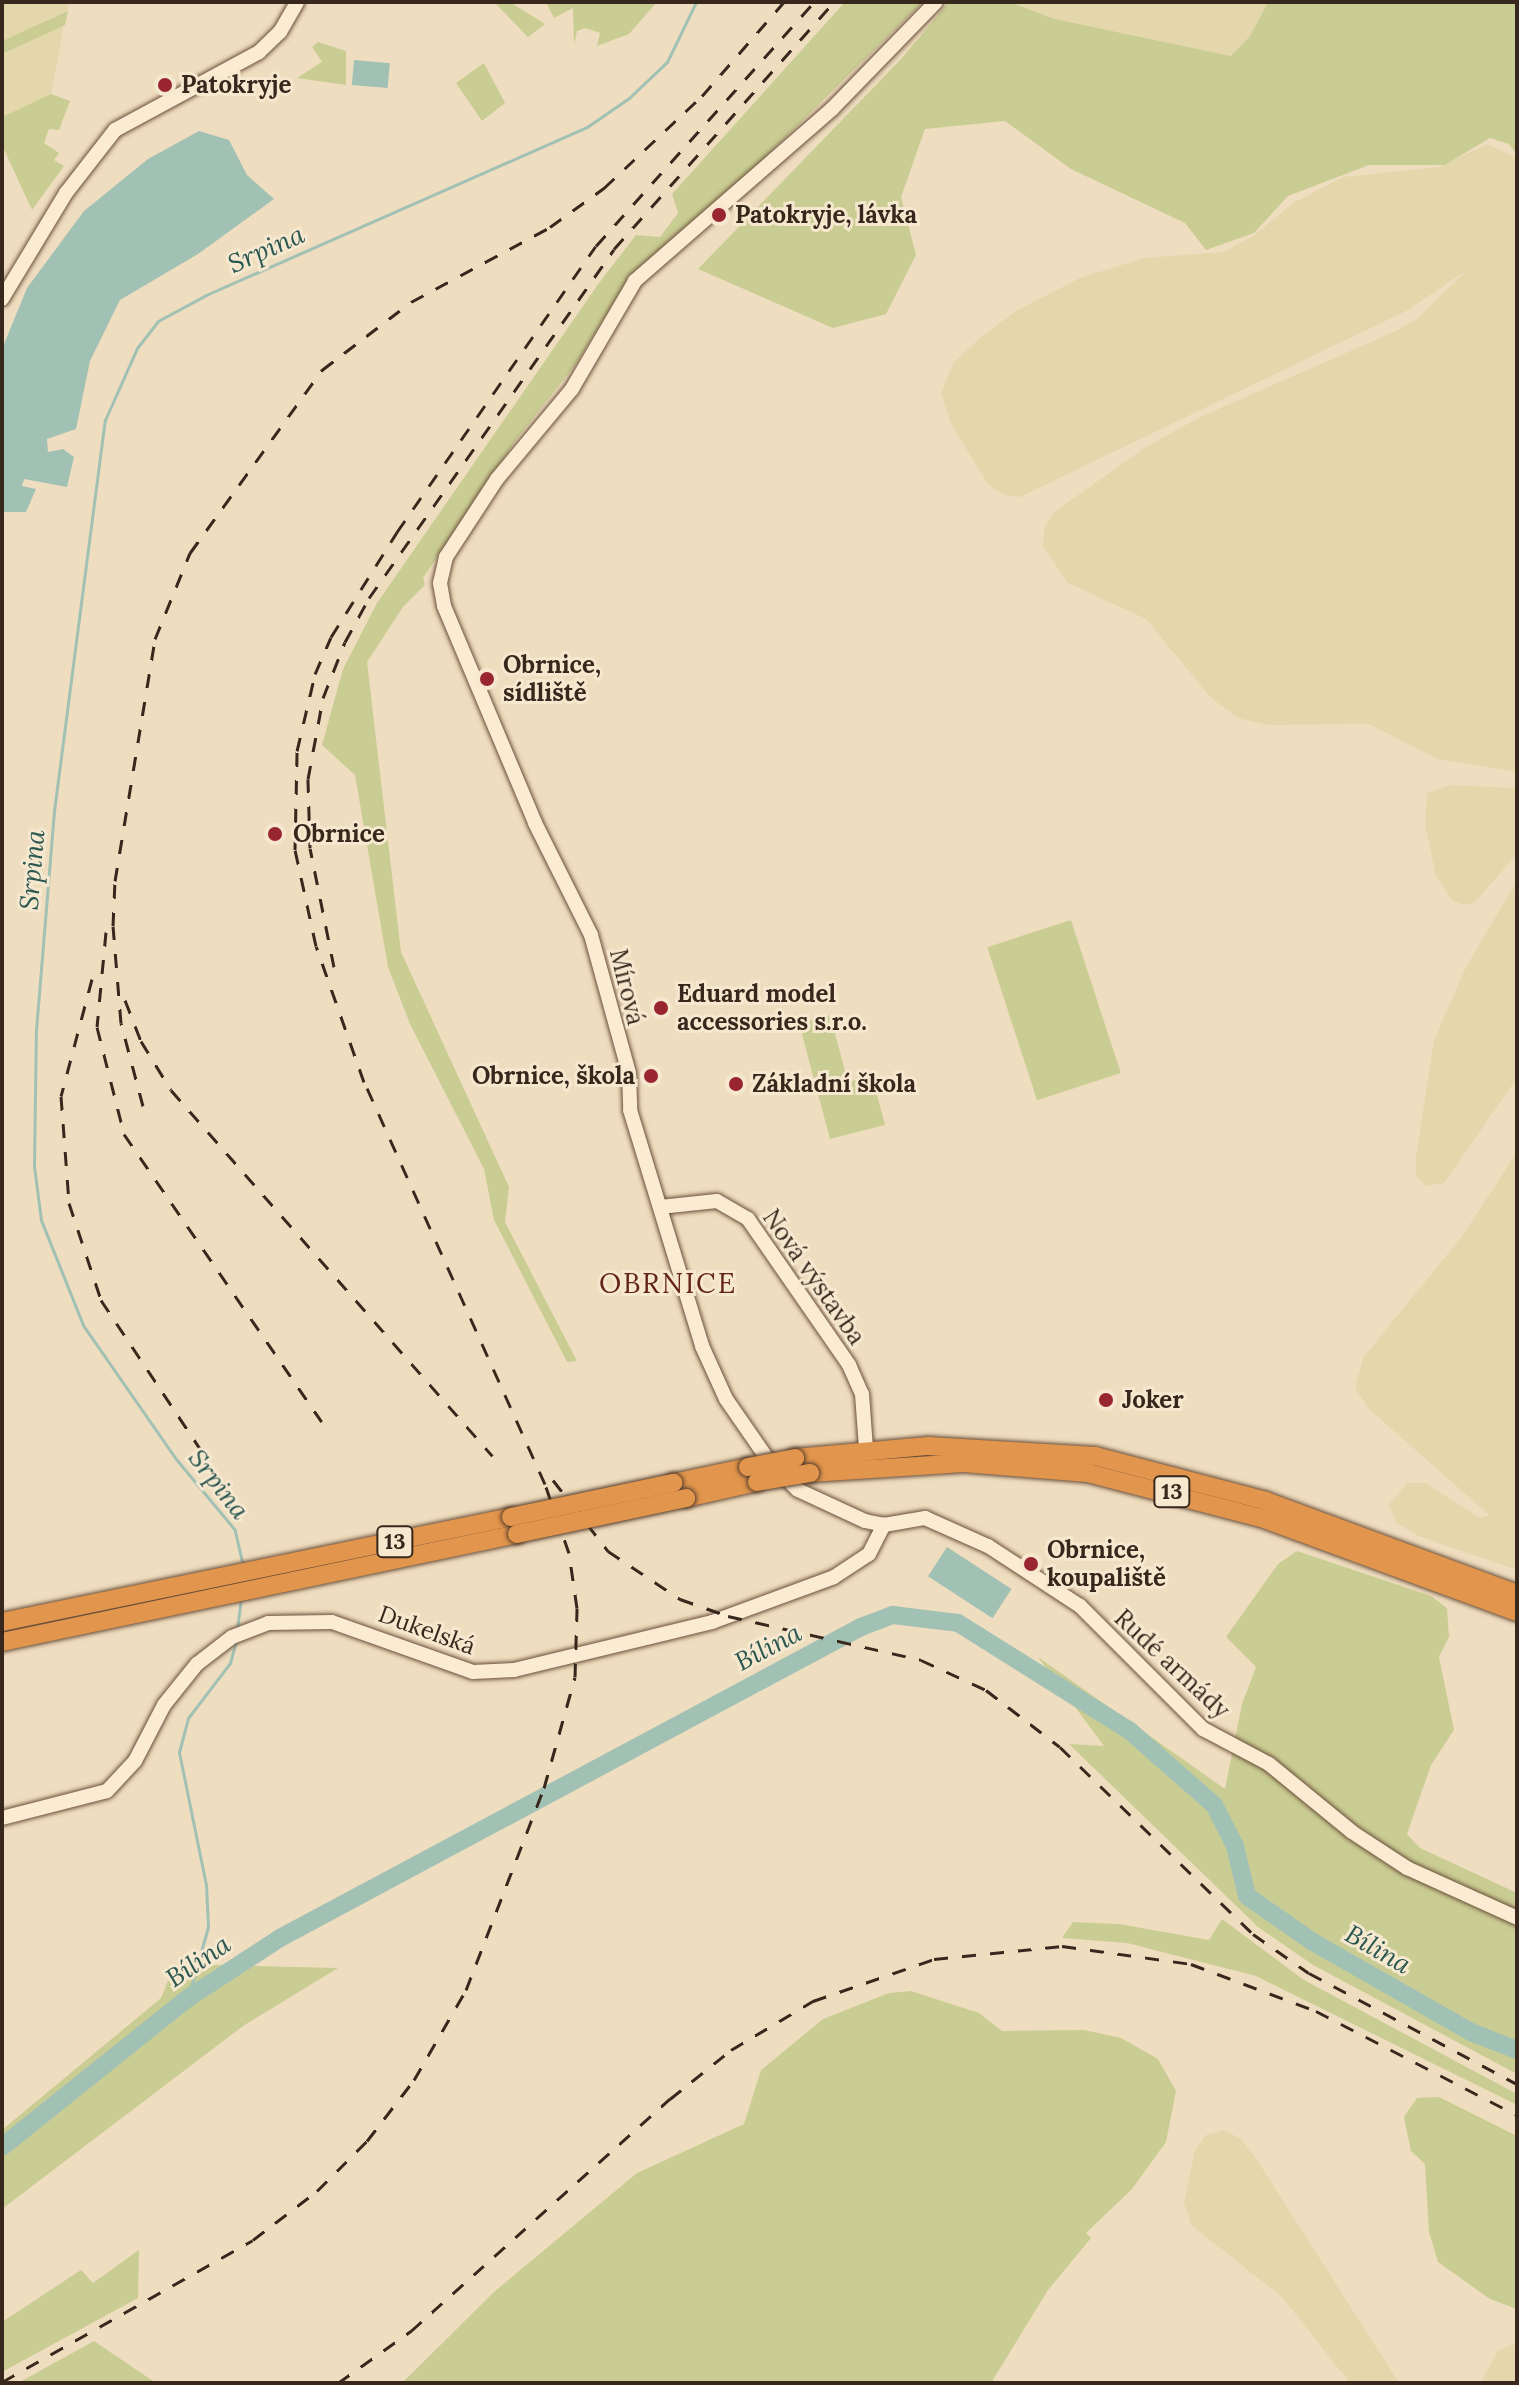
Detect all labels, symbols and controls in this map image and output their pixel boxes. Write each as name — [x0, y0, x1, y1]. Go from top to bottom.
place label: Patokryje — [181, 71, 291, 99]
marker: Patokryje — [156, 76, 174, 94]
place label: Patokryje, lávka — [735, 201, 917, 229]
marker: Patokryje, lávka — [710, 206, 728, 224]
water label: Srpina — [223, 218, 309, 280]
place label: Obrnice, sídliště — [503, 651, 601, 707]
marker: Obrnice, sídliště — [478, 670, 496, 688]
place label: Obrnice — [293, 820, 385, 848]
marker: Obrnice — [264, 823, 286, 845]
water label: Srpina — [13, 829, 51, 911]
street label: Mírová — [604, 946, 650, 1028]
place label: Eduard model accessories s.r.o. — [677, 980, 867, 1036]
marker: Eduard model accessories s.r.o. — [652, 999, 670, 1017]
place label: Obrnice, škola — [472, 1062, 635, 1090]
marker: Obrnice, škola — [642, 1067, 660, 1085]
place label: Základní škola — [752, 1070, 916, 1098]
marker: Základní škola — [727, 1075, 745, 1093]
street label: Nová výstavba — [757, 1204, 871, 1350]
district label: OBRNICE — [599, 1266, 737, 1300]
place label: Joker — [1122, 1386, 1184, 1414]
marker: Joker — [1097, 1391, 1115, 1409]
water label: Srpina — [182, 1443, 256, 1525]
road number: 13 — [1152, 1474, 1192, 1510]
road number: 13 — [375, 1524, 415, 1560]
place label: Obrnice, koupaliště — [1047, 1536, 1166, 1592]
marker: Obrnice, koupaliště — [1022, 1555, 1040, 1573]
street label: Dukelská — [375, 1599, 479, 1661]
street label: Rudé armády — [1109, 1603, 1235, 1725]
water label: Bílina — [730, 1617, 806, 1677]
water label: Bílina — [1340, 1918, 1416, 1980]
water label: Bílina — [160, 1928, 236, 1994]

